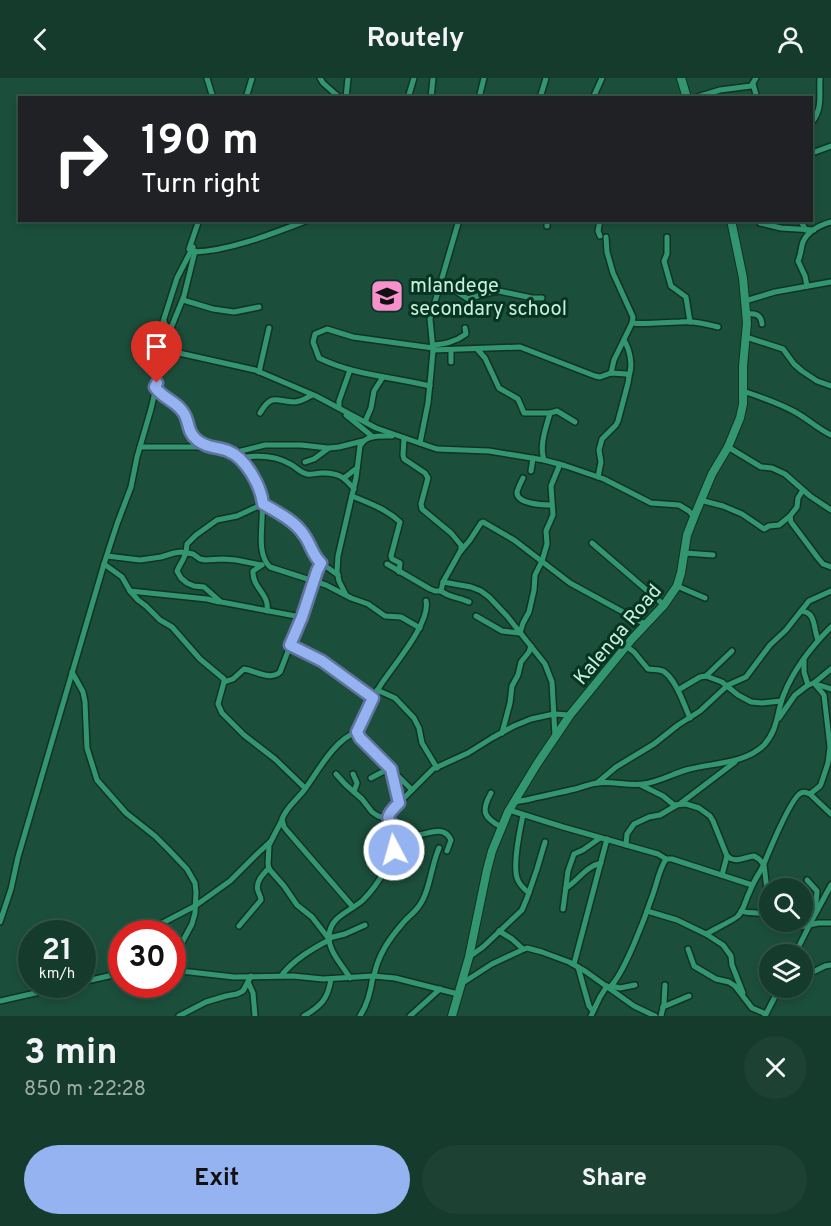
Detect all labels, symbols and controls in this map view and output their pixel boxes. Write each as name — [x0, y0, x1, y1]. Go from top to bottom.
text: Routely — [367, 22, 464, 56]
icon: back — [24, 23, 57, 56]
icon: person — [774, 23, 807, 56]
text: 190 m — [141, 116, 259, 169]
icon: right — [42, 120, 120, 198]
text: Turn right — [141, 168, 260, 202]
place label: mlandege secondary school — [410, 274, 567, 323]
school or university icon: mlandege secondary school — [369, 278, 405, 314]
pin — [131, 321, 182, 383]
icon: arrive — [140, 330, 173, 363]
street label: Kalenga Road — [569, 579, 668, 691]
position arrow — [362, 818, 426, 882]
map controls — [759, 878, 813, 998]
button: search — [759, 878, 813, 932]
speed limit sign: 30 — [108, 920, 186, 998]
text: 21 — [42, 933, 72, 970]
button: layers — [759, 944, 813, 998]
text: km/h — [39, 965, 75, 984]
text: 3 min — [24, 1031, 118, 1077]
button: close — [744, 1036, 807, 1099]
text: 850 m · 22:28 — [24, 1077, 146, 1103]
button: Exit — [24, 1145, 410, 1214]
button: Share — [422, 1145, 807, 1214]

